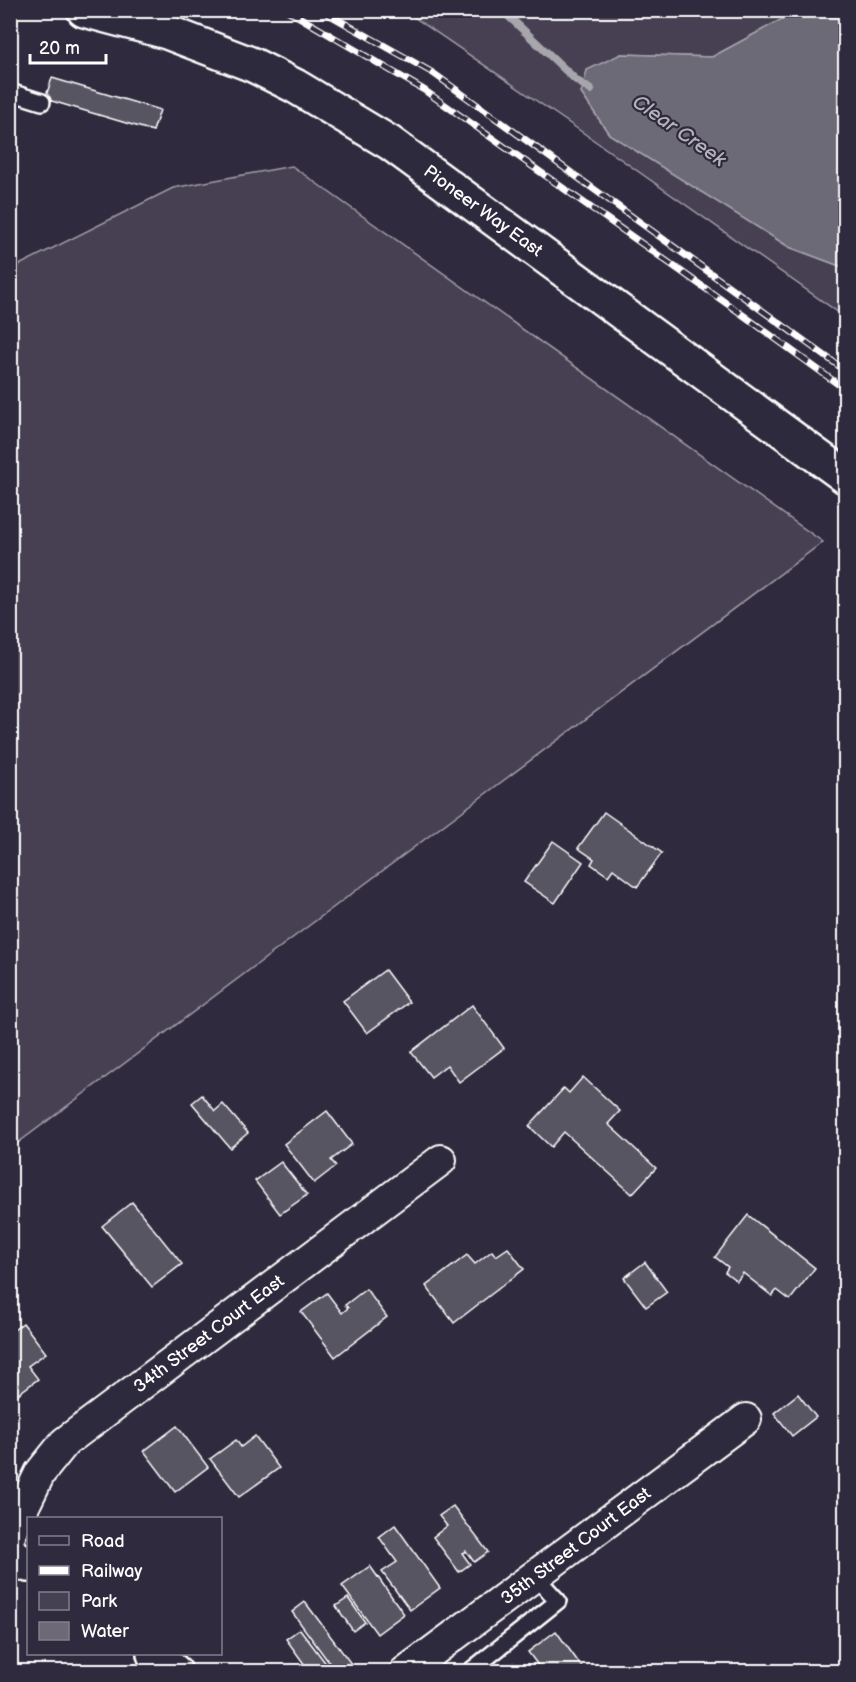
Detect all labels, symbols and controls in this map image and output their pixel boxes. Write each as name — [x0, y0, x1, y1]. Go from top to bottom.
scale bar — [30, 27, 106, 65]
text: 20 m — [39, 38, 80, 59]
water label: Clear Creek — [628, 90, 731, 173]
street label: Pioneer Way East — [419, 161, 547, 261]
street label: 34th Street Court East — [130, 1270, 289, 1397]
street label: 35th Street Court East — [497, 1483, 655, 1609]
legend — [27, 1517, 222, 1655]
text: Road — [81, 1531, 125, 1552]
text: Railway — [81, 1561, 143, 1582]
text: Park — [81, 1591, 117, 1612]
text: Water — [81, 1621, 129, 1642]

